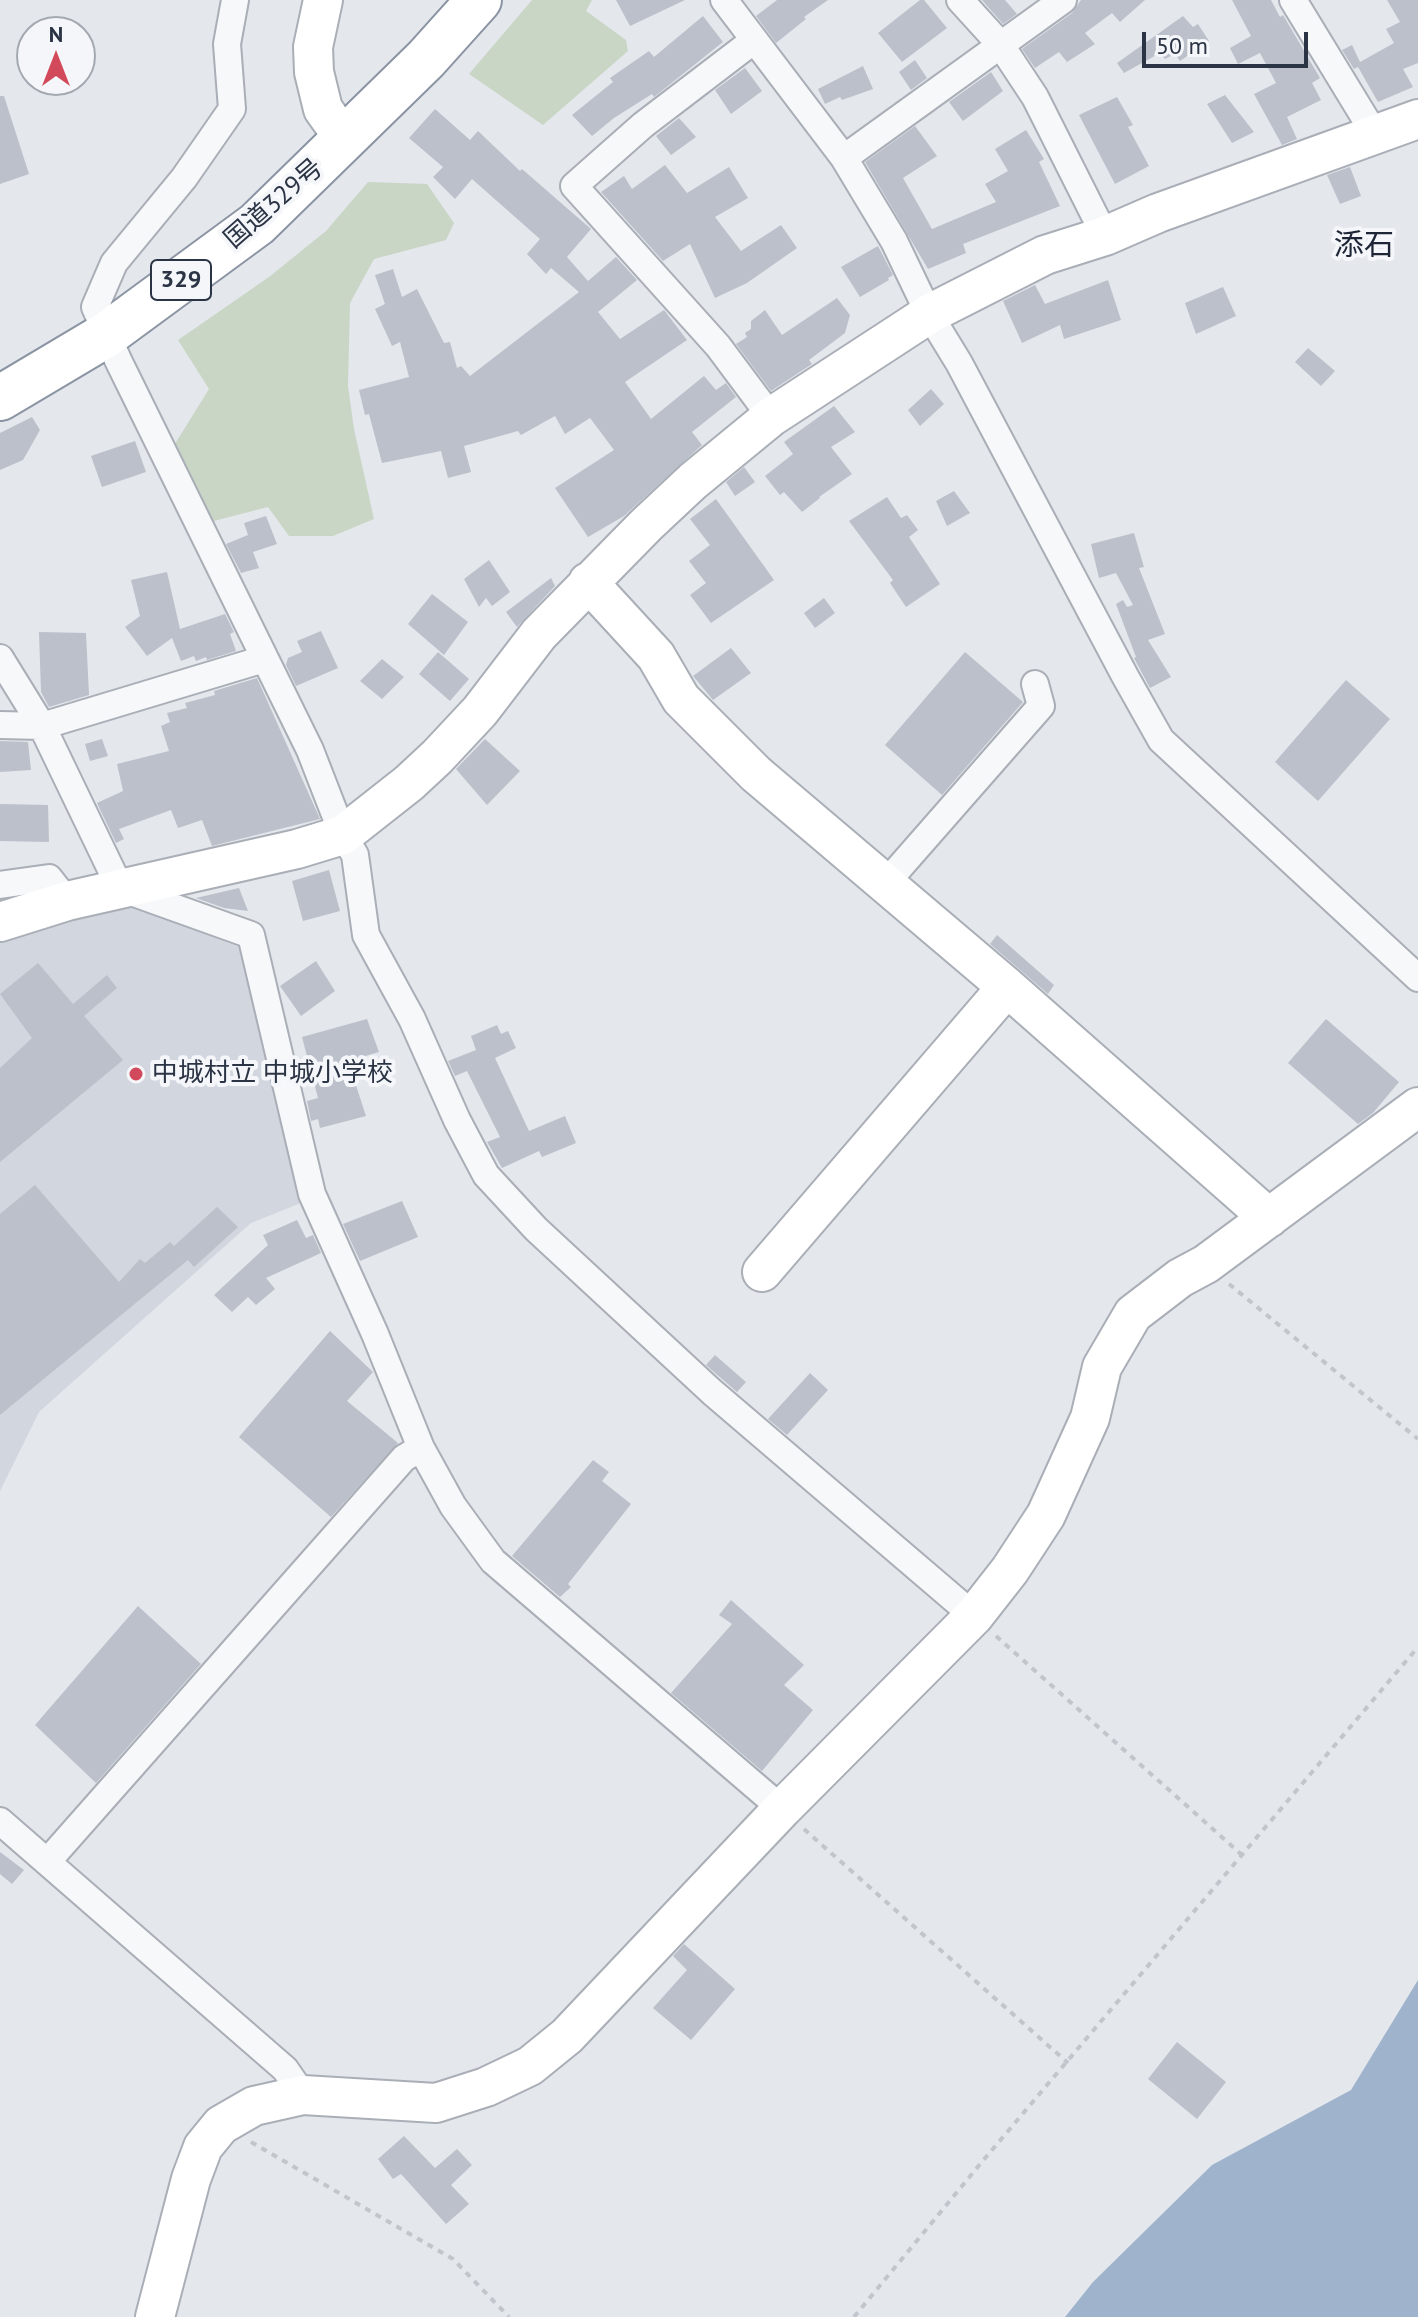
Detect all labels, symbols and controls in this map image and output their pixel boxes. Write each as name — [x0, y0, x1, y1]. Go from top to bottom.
north arrow — [16, 16, 96, 96]
scale bar — [1146, 16, 1312, 66]
text: N — [49, 20, 63, 48]
text: 50 m — [1156, 30, 1208, 61]
street label: 国道329号 — [218, 153, 330, 255]
district label: 添石 — [1334, 228, 1394, 264]
road number: 329 — [151, 260, 211, 300]
place label: 中城村立 中城小学校 — [152, 1058, 393, 1090]
marker: 中城村立 中城小学校 — [127, 1065, 145, 1083]

